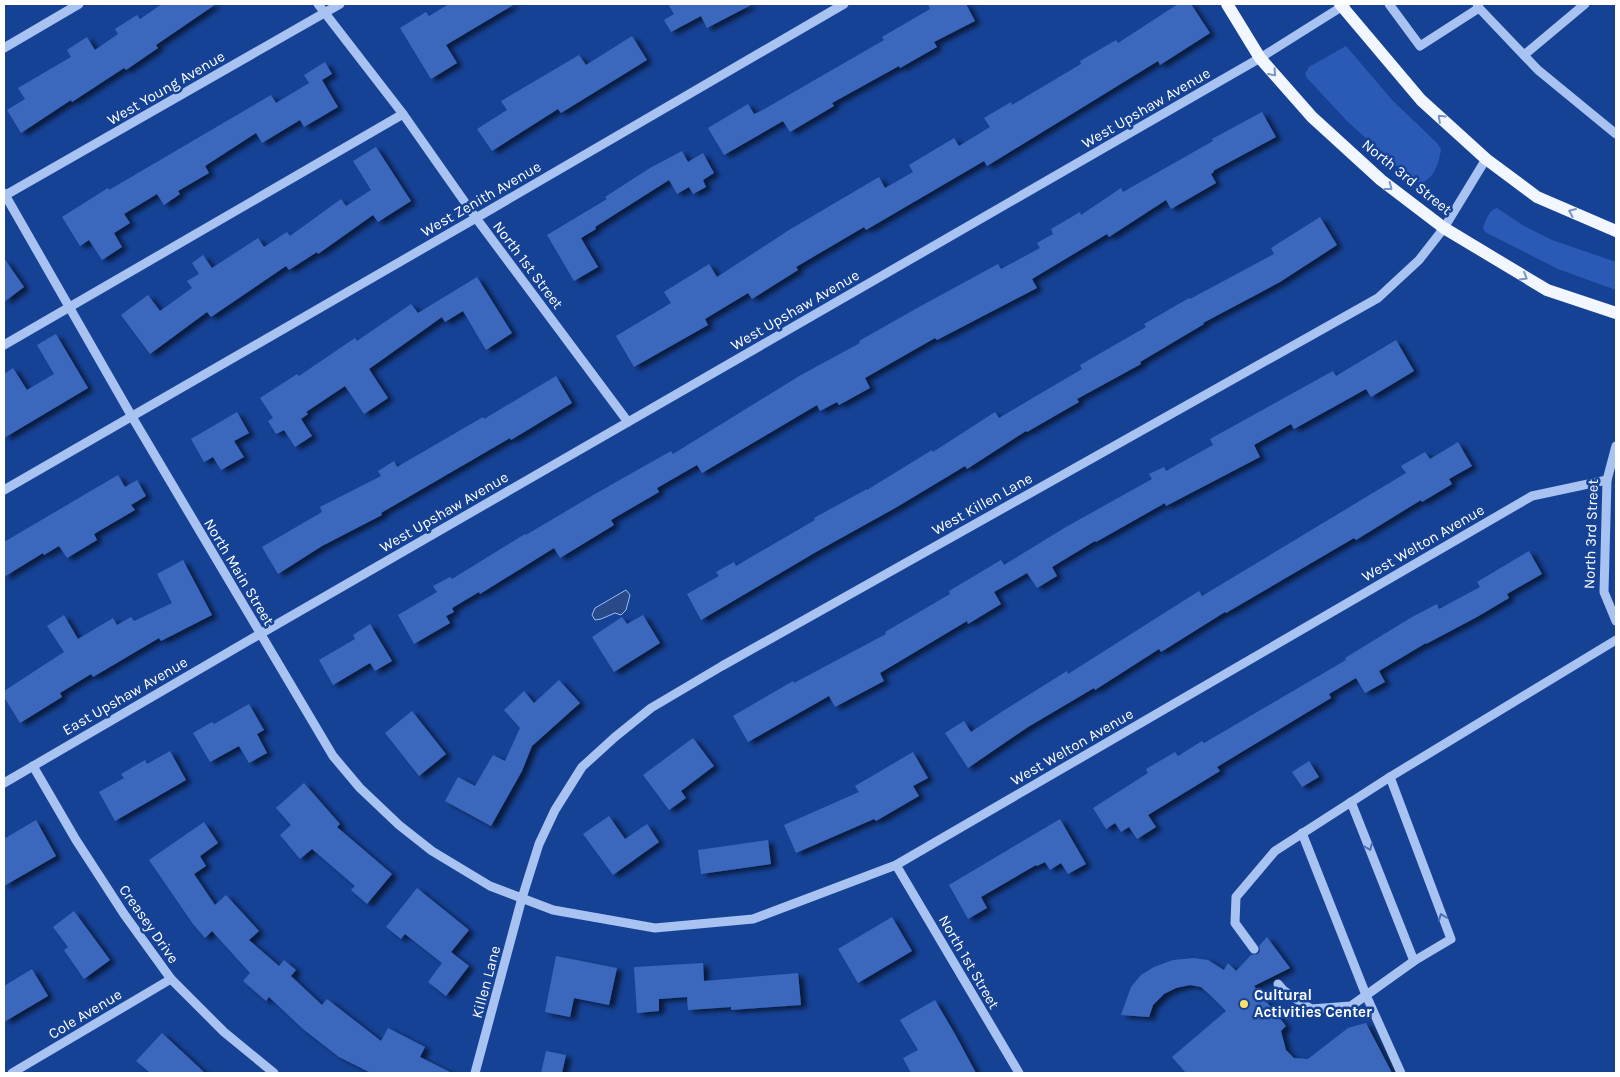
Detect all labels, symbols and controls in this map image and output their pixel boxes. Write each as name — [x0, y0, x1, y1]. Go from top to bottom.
street label: West Young Avenue — [104, 47, 228, 129]
street label: West Upshaw Avenue — [1079, 64, 1213, 152]
one-way arrow — [1268, 68, 1277, 77]
one-way arrow — [1437, 115, 1446, 124]
street label: North 3rd Street — [1359, 135, 1456, 219]
street label: West Zenith Avenue — [418, 157, 544, 241]
one-way arrow — [1383, 181, 1392, 189]
one-way arrow — [1568, 207, 1576, 217]
street label: North 1st Street — [489, 218, 567, 313]
street label: West Upshaw Avenue — [728, 266, 862, 354]
one-way arrow — [1519, 270, 1528, 280]
street label: West Upshaw Avenue — [377, 468, 511, 556]
street label: West Killen Lane — [929, 469, 1035, 539]
street label: North 3rd Street — [1580, 478, 1602, 589]
street label: West Welton Avenue — [1359, 501, 1487, 585]
street label: North Main Street — [200, 515, 278, 629]
street label: East Upshaw Avenue — [59, 653, 191, 739]
street label: West Welton Avenue — [1008, 705, 1136, 789]
one-way arrow — [1363, 842, 1373, 851]
street label: Creasey Drive — [115, 881, 183, 967]
street label: North 1st Street — [935, 912, 1003, 1012]
one-way arrow — [1438, 913, 1449, 922]
street label: Killen Lane — [468, 944, 504, 1020]
street label: Cole Avenue — [45, 985, 125, 1043]
place label: Cultural Activities Center — [1254, 986, 1372, 1021]
marker: Cultural Activities Center — [1238, 998, 1250, 1010]

